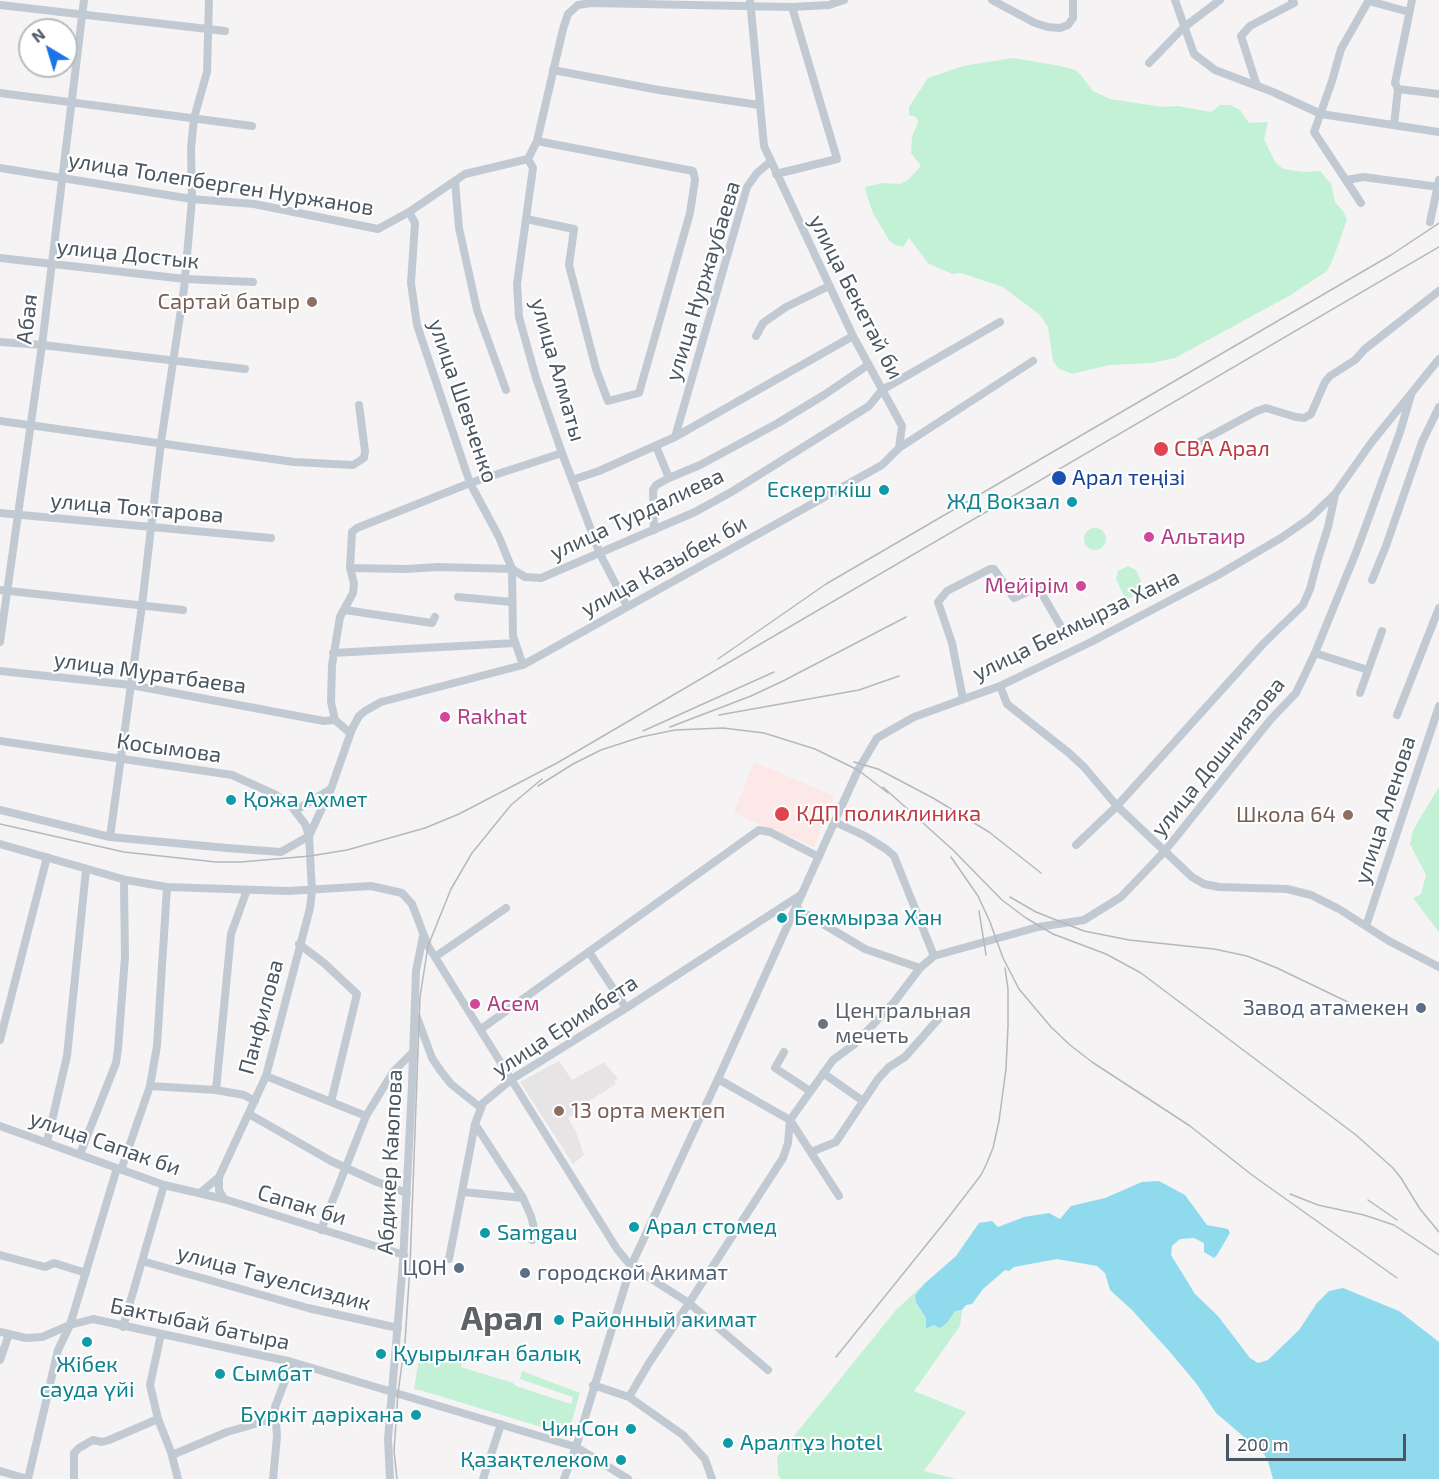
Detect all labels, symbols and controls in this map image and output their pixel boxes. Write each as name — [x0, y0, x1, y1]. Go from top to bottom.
north arrow — [18, 18, 78, 78]
text: N — [27, 24, 48, 46]
street label: улица Толепберген Нуржанов — [66, 147, 376, 221]
street label: улица Нуржаубаева — [660, 178, 746, 384]
street label: улица Бекетай би — [803, 210, 909, 384]
street label: улица Достык — [55, 233, 201, 275]
place label: Сартай батыр — [158, 289, 300, 315]
street label: Абая — [11, 292, 43, 346]
marker: Сартай батыр — [305, 295, 319, 309]
street label: улица Алматы — [525, 295, 591, 445]
street label: улица Шевченко — [423, 316, 503, 486]
place label: СВА Арал — [1174, 436, 1270, 462]
marker: СВА Арал — [1152, 440, 1170, 458]
street label: улица Турдалиева — [546, 462, 728, 566]
place label: Арал теңізі — [1072, 465, 1185, 491]
marker: Арал теңізі — [1050, 469, 1068, 487]
place label: Ескерткіш — [767, 477, 872, 503]
marker: Ескерткіш — [877, 483, 891, 497]
street label: улица Токтарова — [49, 487, 225, 529]
place label: ЖД Вокзал — [946, 489, 1060, 515]
marker: ЖД Вокзал — [1065, 495, 1079, 509]
street label: улица Казыбек би — [577, 510, 751, 622]
place label: Альтаир — [1161, 524, 1246, 550]
marker: Альтаир — [1142, 530, 1156, 544]
street label: улица Бекмырза Хана — [968, 563, 1184, 687]
place label: Мейірім — [985, 573, 1069, 599]
marker: Мейірім — [1074, 579, 1088, 593]
street label: улица Муратбаева — [52, 646, 248, 700]
street label: улица Дошниязова — [1146, 672, 1290, 842]
place label: Rakhat — [457, 704, 527, 730]
marker: Rakhat — [438, 710, 452, 724]
street label: Косымова — [115, 728, 223, 768]
street label: улица Аленова — [1349, 733, 1421, 887]
place label: Қожа Ахмет — [243, 787, 368, 813]
marker: Қожа Ахмет — [224, 793, 238, 807]
place label: КДП поликлиника — [796, 801, 981, 827]
place label: Школа 64 — [1236, 802, 1336, 828]
marker: КДП поликлиника — [773, 805, 791, 823]
marker: Школа 64 — [1341, 808, 1355, 822]
place label: Бекмырза Хан — [794, 905, 942, 931]
marker: Бекмырза Хан — [775, 911, 789, 925]
street label: Панфилова — [233, 957, 289, 1077]
street label: улица Еримбета — [487, 969, 643, 1083]
place label: Асем — [487, 991, 540, 1017]
place label: Завод атамекен — [1243, 995, 1409, 1021]
marker: Асем — [468, 997, 482, 1011]
place label: Центральная мечеть — [835, 998, 971, 1050]
marker: Завод атамекен — [1414, 1001, 1428, 1015]
marker: Центральная мечеть — [816, 1017, 830, 1031]
street label: Абдикер Каюпова — [372, 1069, 408, 1255]
place label: 13 орта мектеп — [571, 1098, 725, 1124]
marker: 13 орта мектеп — [552, 1104, 566, 1118]
street label: улица Сапак би — [26, 1105, 184, 1181]
street label: Сапак би — [254, 1179, 350, 1231]
place label: Арал стомед — [646, 1214, 777, 1240]
place label: Samgau — [497, 1220, 577, 1246]
marker: Арал стомед — [627, 1220, 641, 1234]
marker: Samgau — [478, 1226, 492, 1240]
street label: улица Тауелсиздик — [174, 1239, 374, 1317]
place label: ЦОН — [402, 1255, 447, 1281]
place label: городской Акимат — [537, 1260, 728, 1286]
marker: ЦОН — [452, 1261, 466, 1275]
marker: городской Акимат — [518, 1266, 532, 1280]
street label: Бактыбай батыра — [108, 1292, 292, 1356]
district label: Арал — [461, 1299, 543, 1339]
place label: Районный акимат — [571, 1307, 757, 1333]
marker: Районный акимат — [552, 1313, 566, 1327]
marker: Жібек сауда үйі — [80, 1335, 94, 1349]
place label: Қуырылған балық — [393, 1341, 580, 1367]
marker: Қуырылған балық — [374, 1347, 388, 1361]
place label: Жібек сауда үйі — [40, 1352, 134, 1404]
place label: Сымбат — [232, 1361, 312, 1387]
marker: Сымбат — [213, 1367, 227, 1381]
place label: Бүркіт дәріхана — [240, 1402, 404, 1428]
marker: Бүркіт дәріхана — [409, 1408, 423, 1422]
place label: ЧинСон — [542, 1416, 619, 1442]
marker: ЧинСон — [624, 1422, 638, 1436]
scale bar — [1229, 1422, 1409, 1460]
place label: Аралтұз hotel — [740, 1430, 882, 1456]
text: 200 m — [1237, 1433, 1289, 1455]
marker: Аралтұз hotel — [721, 1436, 735, 1450]
place label: Қазақтелеком — [460, 1447, 609, 1473]
marker: Қазақтелеком — [614, 1453, 628, 1467]

